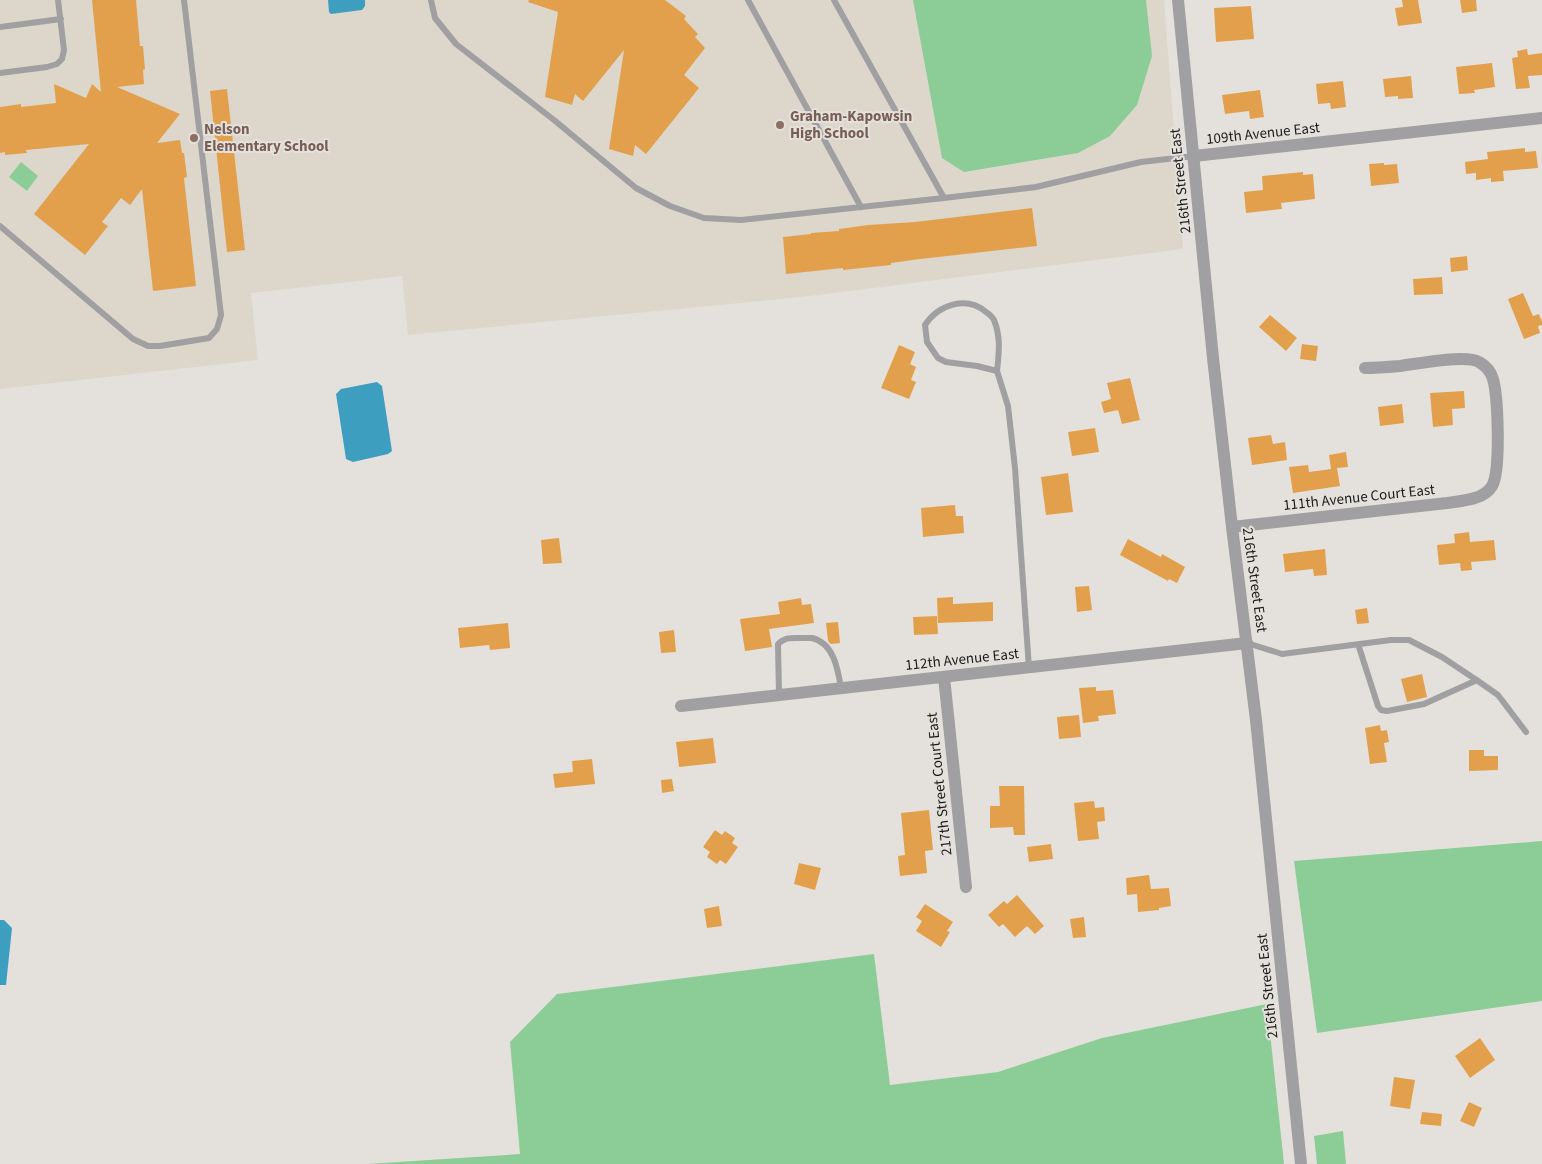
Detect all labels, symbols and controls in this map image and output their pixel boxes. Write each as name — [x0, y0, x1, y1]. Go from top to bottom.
place label: Graham-Kapowsin High School — [790, 106, 912, 144]
street label: 109th Avenue East — [1205, 117, 1321, 150]
place label: Nelson Elementary School — [204, 119, 329, 157]
marker: Graham-Kapowsin High School — [774, 119, 786, 131]
street label: 216th Street East — [1165, 127, 1196, 235]
marker: Nelson Elementary School — [188, 132, 200, 144]
street label: 111th Avenue Court East — [1282, 479, 1436, 516]
street label: 216th Street East — [1237, 526, 1272, 634]
street label: 112th Avenue East — [904, 643, 1020, 676]
street label: 217th Street Court East — [922, 711, 957, 857]
street label: 216th Street East — [1252, 932, 1283, 1040]

